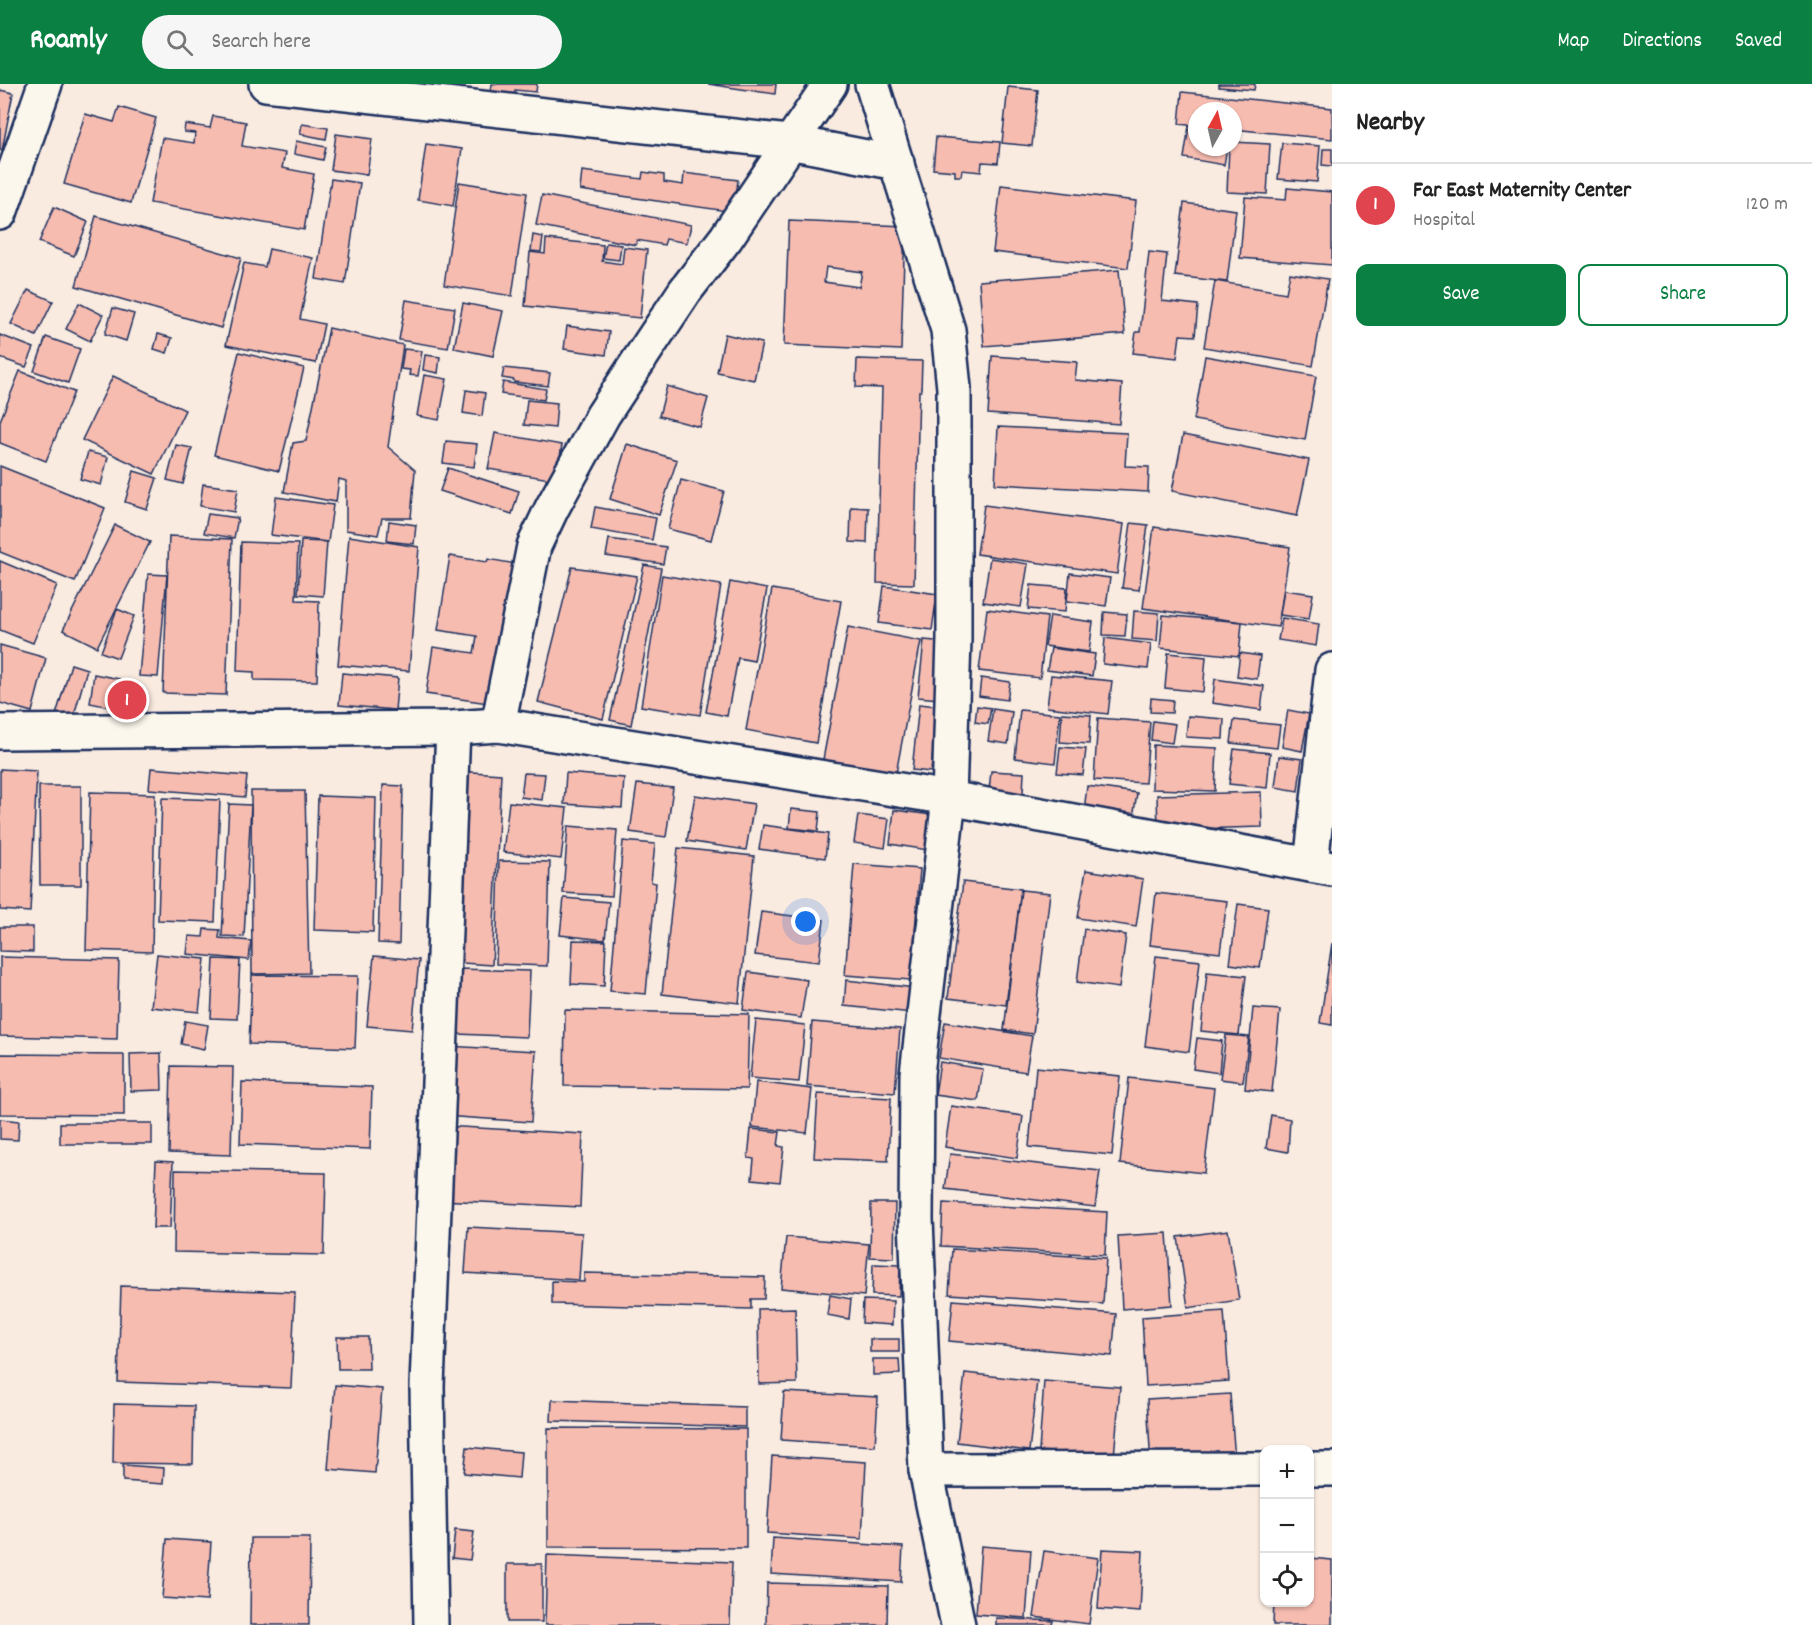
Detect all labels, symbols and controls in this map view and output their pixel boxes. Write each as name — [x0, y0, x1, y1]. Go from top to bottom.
search box — [142, 15, 562, 69]
text: Roamly — [30, 22, 106, 62]
icon: search — [163, 26, 196, 59]
text: Search here — [211, 27, 311, 58]
text: Map — [1558, 27, 1589, 57]
text: Directions — [1622, 27, 1702, 57]
text: Saved — [1735, 27, 1782, 57]
north arrow — [1188, 102, 1242, 156]
text: Nearby — [1356, 105, 1424, 142]
text: Far East Maternity Center — [1413, 176, 1631, 207]
text: 1 — [1373, 191, 1378, 219]
text: 120 m — [1746, 191, 1788, 219]
text: Hospital — [1413, 207, 1475, 235]
button: Save — [1356, 264, 1566, 326]
button: Share — [1578, 264, 1788, 326]
pin: 1 — [108, 678, 146, 722]
your location — [791, 907, 820, 936]
map controls — [1260, 1445, 1314, 1607]
button: + — [1260, 1445, 1314, 1499]
button: − — [1260, 1499, 1314, 1553]
button: locate — [1260, 1553, 1314, 1607]

